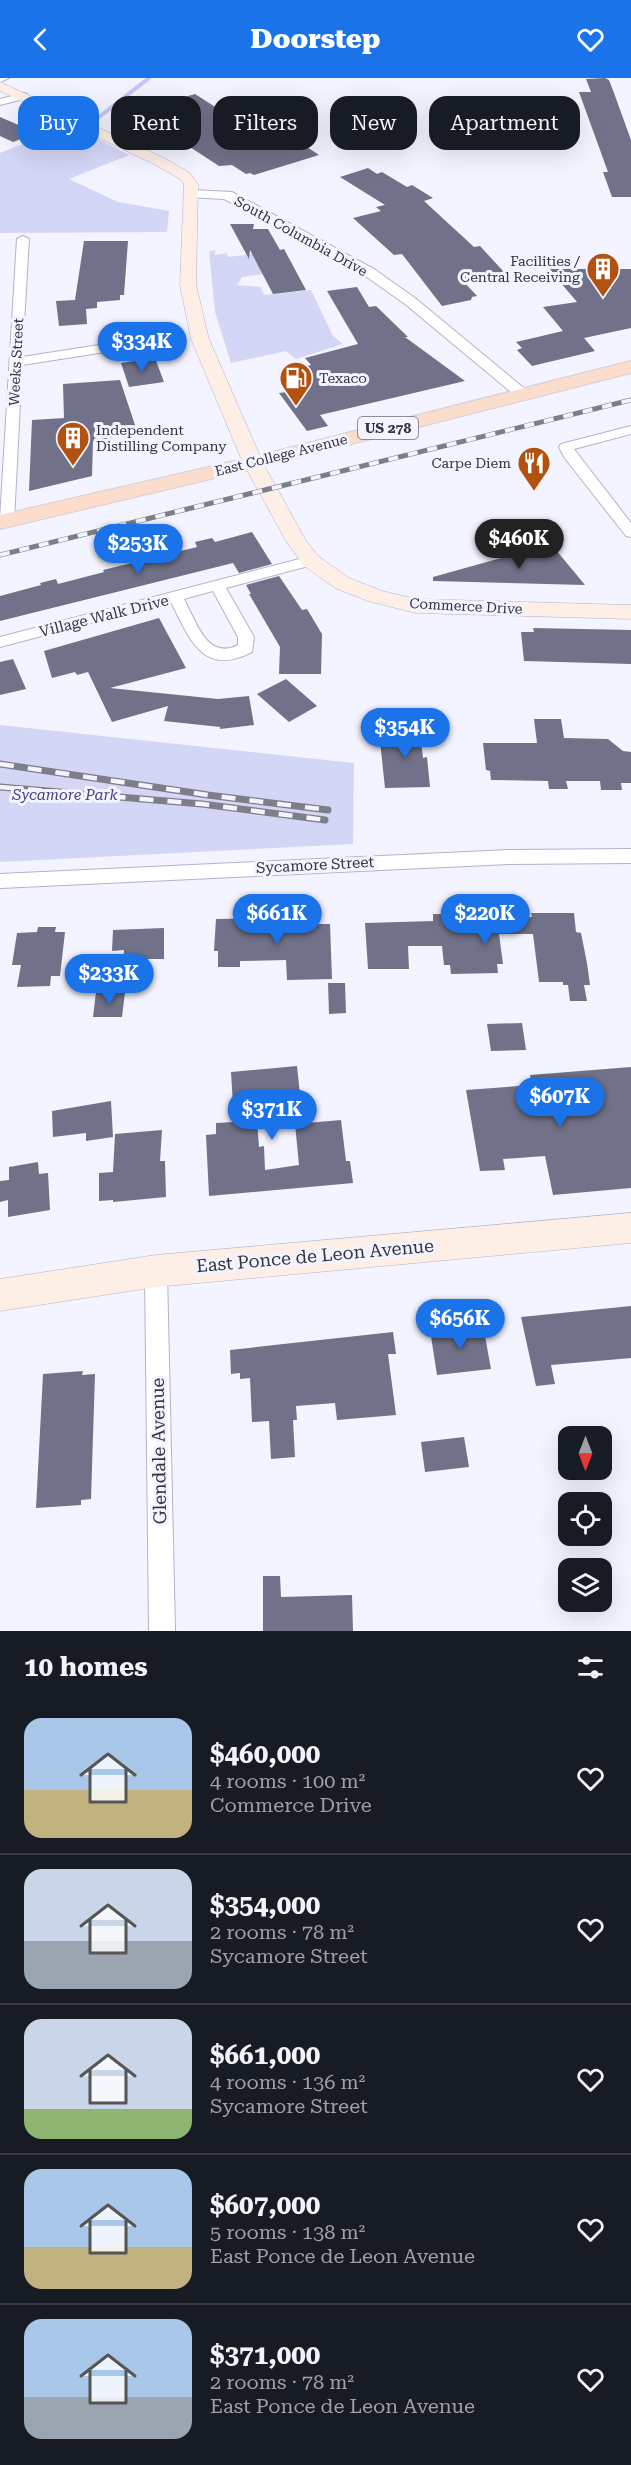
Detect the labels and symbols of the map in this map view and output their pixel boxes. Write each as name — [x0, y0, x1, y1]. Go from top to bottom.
street label: South Columbia Drive — [232, 193, 371, 279]
building icon: Facilities / Central Receiving — [585, 251, 621, 298]
place label: Facilities / Central Receiving — [460, 253, 581, 285]
street label: Weeks Street — [6, 318, 26, 406]
pin: $334K — [100, 322, 184, 373]
fuel station icon: Texaco — [278, 360, 314, 407]
place label: Texaco — [319, 370, 367, 386]
road number: US 278 — [358, 417, 418, 439]
building icon: Independent Distilling Company — [55, 420, 91, 467]
place label: Independent Distilling Company — [96, 422, 227, 454]
street label: East College Avenue — [213, 431, 349, 479]
restaurant icon: Carpe Diem — [516, 445, 552, 492]
place label: Carpe Diem — [431, 455, 511, 471]
pin: $460K — [477, 519, 561, 570]
pin: $253K — [96, 524, 180, 575]
street label: Village Walk Drive — [37, 591, 171, 641]
street label: Commerce Drive — [409, 595, 523, 617]
pin: $354K — [363, 708, 447, 759]
park label: Sycamore Park — [11, 786, 119, 804]
street label: Sycamore Street — [255, 853, 375, 877]
pin: $661K — [235, 894, 319, 945]
pin: $220K — [443, 894, 527, 945]
pin: $233K — [67, 954, 151, 1005]
pin: $607K — [518, 1077, 602, 1128]
pin: $371K — [230, 1090, 314, 1141]
street label: East Ponce de Leon Avenue — [195, 1235, 435, 1276]
pin: $656K — [418, 1299, 502, 1350]
street label: Glendale Avenue — [147, 1377, 170, 1525]
north arrow — [558, 1426, 612, 1480]

